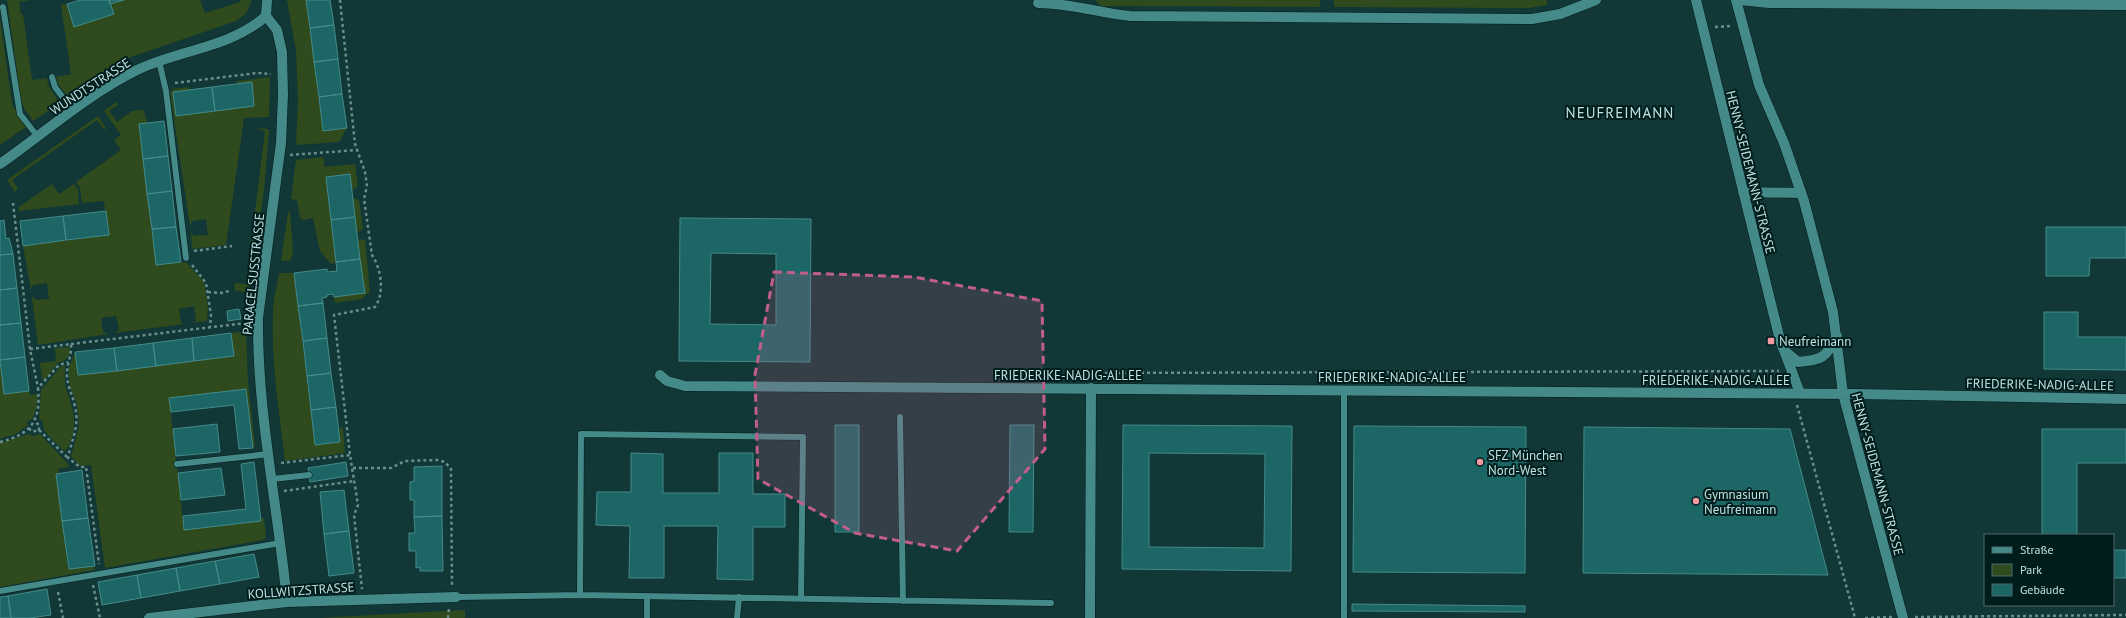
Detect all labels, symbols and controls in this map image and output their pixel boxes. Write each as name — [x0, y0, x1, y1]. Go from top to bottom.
street label: WUNDTSTRASSE — [47, 54, 134, 119]
street label: HENNY-SEIDEMANN-STRASSE — [1722, 89, 1779, 255]
district label: NEUFREIMANN — [1566, 103, 1674, 122]
street label: PARACELSUSSTRASSE — [239, 212, 268, 336]
place label: Neufreimann — [1779, 333, 1851, 350]
marker: Neufreimann — [1766, 336, 1776, 346]
street label: FRIEDERIKE-NADIG-ALLEE — [994, 367, 1142, 384]
street label: FRIEDERIKE-NADIG-ALLEE — [1318, 369, 1466, 386]
street label: FRIEDERIKE-NADIG-ALLEE — [1642, 372, 1790, 389]
street label: FRIEDERIKE-NADIG-ALLEE — [1966, 375, 2114, 394]
street label: HENNY-SEIDEMANN-STRASSE — [1848, 391, 1907, 557]
place label: SFZ München Nord-West — [1488, 447, 1563, 479]
marker: SFZ München Nord-West — [1475, 457, 1485, 467]
place label: Gymnasium Neufreimann — [1704, 486, 1776, 518]
marker: Gymnasium Neufreimann — [1691, 496, 1701, 506]
legend — [1984, 534, 2114, 606]
text: Straße — [2020, 542, 2054, 557]
text: Park — [2020, 562, 2042, 577]
street label: KOLLWITZSTRASSE — [247, 578, 355, 603]
text: Gebäude — [2020, 582, 2065, 597]

